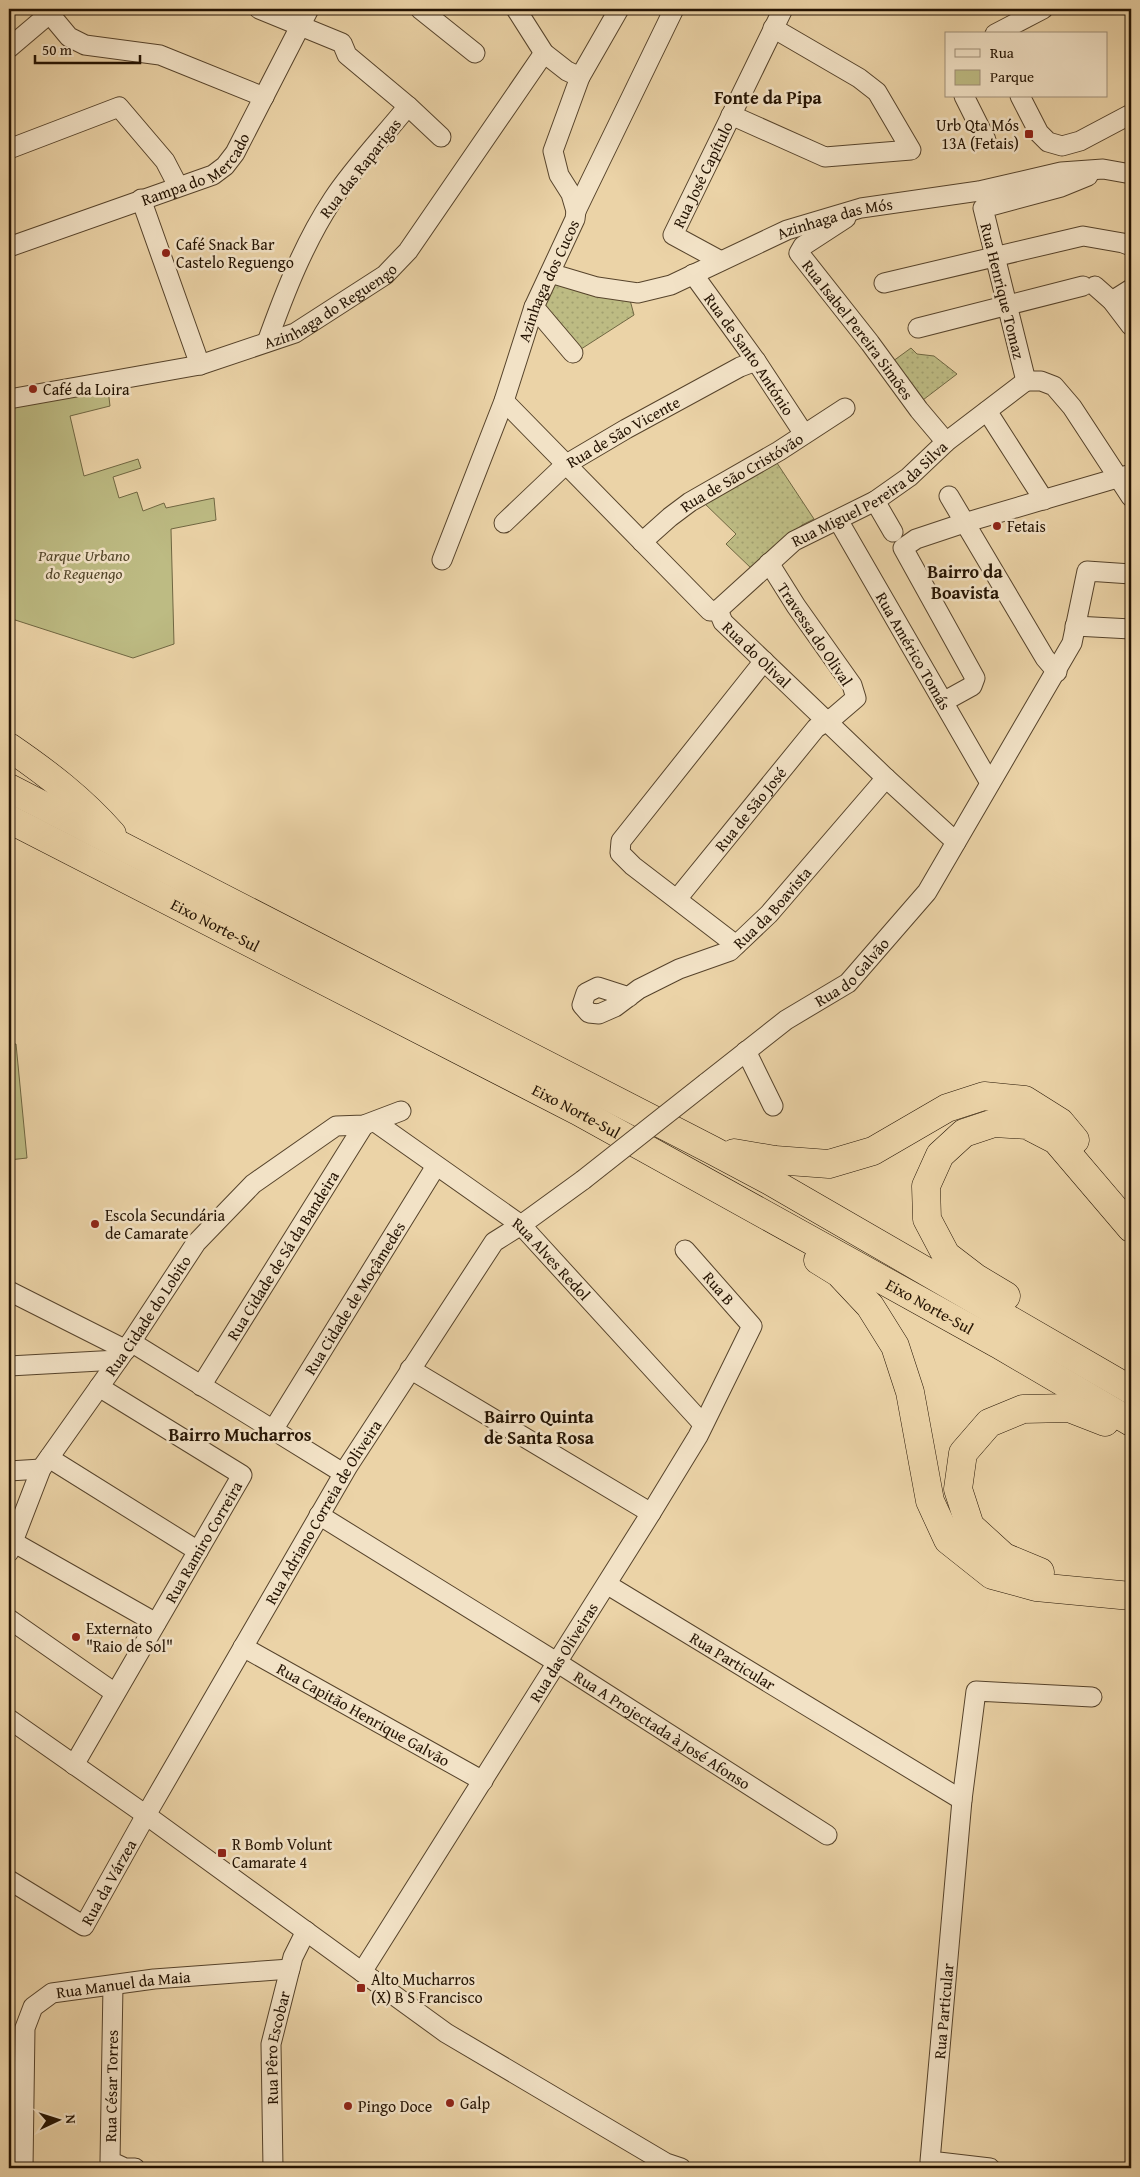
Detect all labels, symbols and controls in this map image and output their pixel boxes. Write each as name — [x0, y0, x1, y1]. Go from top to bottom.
scale bar — [35, 32, 140, 64]
legend — [945, 32, 1108, 98]
text: 50 m — [42, 39, 73, 60]
text: Rua — [990, 42, 1014, 63]
text: Parque — [990, 66, 1034, 87]
district label: Fonte da Pipa — [714, 84, 823, 111]
street label: Rua das Raparigas — [313, 113, 407, 223]
place label: Urb Qta Mós 13A (Fetais) — [936, 113, 1019, 155]
street label: Rua José Capítulo — [666, 117, 739, 232]
marker: Urb Qta Mós 13A (Fetais) — [1023, 128, 1035, 140]
street label: Rampa do Mercado — [138, 129, 255, 211]
street label: Azinhaga das Mós — [772, 192, 894, 245]
street label: Azinhaga dos Cucos — [512, 215, 585, 345]
street label: Rua Henrique Tomaz — [974, 220, 1032, 362]
place label: Café Snack Bar Castelo Reguengo — [176, 232, 294, 274]
marker: Café Snack Bar Castelo Reguengo — [160, 247, 172, 259]
street label: Rua Isabel Pereira Simões — [796, 254, 920, 405]
street label: Azinhaga do Reguengo — [261, 258, 402, 355]
street label: Rua de Santo António — [698, 288, 801, 420]
place label: Café da Loira — [43, 377, 130, 401]
marker: Café da Loira — [27, 383, 39, 395]
street label: Rua de São Vicente — [562, 390, 684, 474]
street label: Rua de São Cristóvão — [675, 426, 808, 518]
street label: Rua Miguel Pereira da Silva — [787, 435, 953, 553]
place label: Fetais — [1007, 514, 1046, 538]
marker: Fetais — [991, 520, 1003, 532]
park label: Parque Urbano do Reguengo — [37, 543, 130, 585]
district label: Bairro da Boavista — [927, 558, 1003, 606]
street label: Travessa do Olival — [771, 577, 859, 691]
street label: Rua Américo Tomás — [870, 587, 957, 714]
street label: Rua do Olival — [717, 615, 797, 694]
street label: Rua de São José — [708, 762, 792, 856]
street label: Rua da Boavista — [727, 861, 817, 954]
street label: Eixo Norte-Sul — [167, 892, 264, 958]
street label: Rua do Galvão — [810, 932, 895, 1012]
street label: Eixo Norte-Sul — [528, 1077, 625, 1145]
street label: Rua Cidade de Sá da Bandeira — [220, 1165, 345, 1345]
place label: Escola Secundária de Camarate — [105, 1203, 226, 1245]
street label: Rua Alves Redol — [508, 1211, 597, 1306]
street label: Rua Cidade de Moçâmedes — [298, 1217, 411, 1379]
marker: Escola Secundária de Camarate — [89, 1218, 101, 1230]
street label: Rua Cidade do Lobito — [99, 1250, 197, 1381]
street label: Rua B — [697, 1266, 741, 1310]
street label: Eixo Norte-Sul — [882, 1272, 979, 1340]
district label: Bairro Quinta de Santa Rosa — [484, 1403, 595, 1451]
street label: Rua Adriano Correia de Oliveira — [258, 1414, 387, 1609]
district label: Bairro Mucharros — [168, 1421, 312, 1448]
street label: Rua Ramiro Correira — [159, 1476, 248, 1607]
street label: Rua das Oliveiras — [523, 1598, 604, 1707]
place label: Externato "Raio de Sol" — [86, 1616, 173, 1658]
street label: Rua Particular — [685, 1626, 781, 1696]
marker: Externato "Raio de Sol" — [70, 1631, 82, 1643]
street label: Rua Capitão Henrique Galvão — [273, 1656, 454, 1772]
street label: Rua A Projectada à José Afonso — [569, 1664, 755, 1795]
place label: R Bomb Volunt Camarate 4 — [232, 1832, 333, 1874]
street label: Rua da Várzea — [75, 1834, 142, 1930]
marker: R Bomb Volunt Camarate 4 — [216, 1847, 228, 1859]
street label: Rua Particular — [927, 1962, 960, 2060]
street label: Rua Manuel da Maia — [55, 1964, 192, 2004]
place label: Alto Mucharros (X) B S Francisco — [371, 1967, 483, 2009]
marker: Alto Mucharros (X) B S Francisco — [355, 1982, 367, 1994]
street label: Rua Pêro Escobar — [259, 1988, 296, 2105]
street label: Rua César Torres — [98, 2030, 124, 2142]
place label: Galp — [460, 2091, 490, 2115]
north arrow — [32, 2094, 82, 2144]
place label: Pingo Doce — [358, 2094, 432, 2118]
marker: Galp — [444, 2097, 456, 2109]
marker: Pingo Doce — [342, 2100, 354, 2112]
text: N — [61, 2114, 81, 2125]

